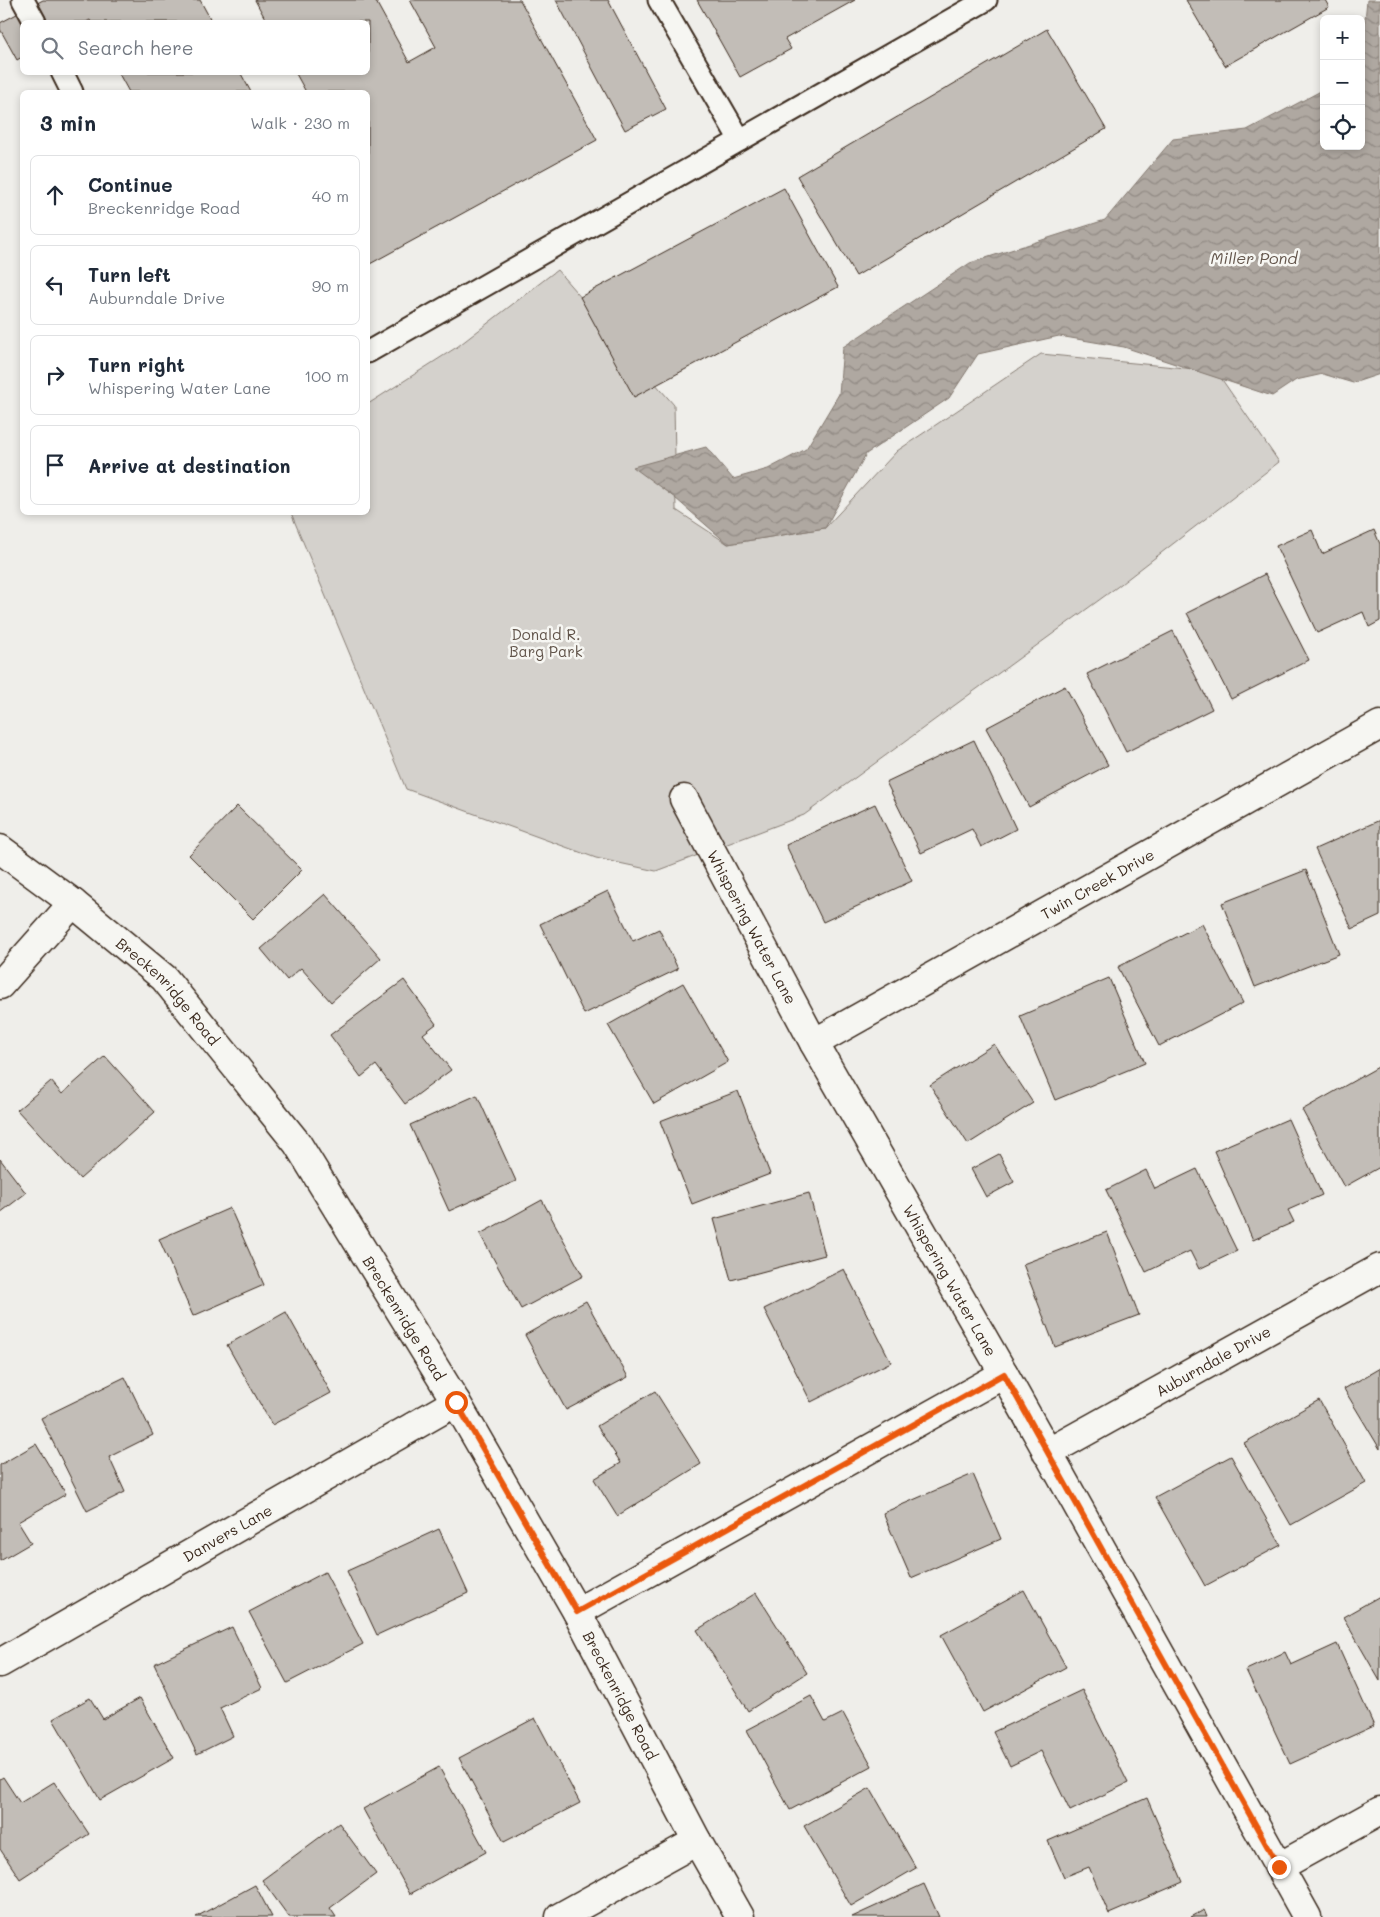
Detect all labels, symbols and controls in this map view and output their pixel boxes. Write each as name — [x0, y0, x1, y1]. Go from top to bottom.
map controls — [1320, 15, 1365, 150]
button: + — [1320, 15, 1365, 60]
search box — [20, 20, 370, 75]
icon: search — [38, 34, 66, 62]
text: Search here — [78, 35, 194, 60]
button: − — [1320, 60, 1365, 105]
button: locate — [1320, 105, 1365, 150]
text: 3 min — [40, 109, 96, 136]
text: Walk · 230 m — [250, 112, 350, 133]
text: Continue — [88, 172, 173, 197]
icon: ahead — [41, 181, 69, 209]
text: 40 m — [312, 185, 349, 206]
text: Breckenridge Road — [88, 197, 240, 218]
water label: Miller Pond — [1210, 247, 1298, 268]
text: Turn left — [88, 262, 171, 287]
icon: left — [41, 271, 69, 299]
text: 90 m — [312, 275, 349, 296]
text: Auburndale Drive — [88, 287, 225, 308]
text: Turn right — [88, 352, 185, 377]
icon: right — [41, 361, 69, 389]
text: 100 m — [304, 365, 349, 386]
text: Whispering Water Lane — [88, 377, 271, 398]
icon: arrive — [41, 451, 69, 479]
text: Arrive at destination — [88, 453, 291, 478]
park label: Donald R. Barg Park — [509, 624, 583, 661]
street label: Twin Creek Drive — [1037, 844, 1158, 924]
street label: Whispering Water Lane — [703, 847, 801, 1007]
street label: Breckenridge Road — [112, 933, 224, 1049]
street label: Whispering Water Lane — [899, 1201, 1002, 1360]
street label: Breckenridge Road — [359, 1252, 450, 1384]
street label: Auburndale Drive — [1152, 1321, 1274, 1401]
route start — [445, 1391, 468, 1414]
street label: Danvers Lane — [179, 1499, 276, 1566]
street label: Breckenridge Road — [579, 1628, 663, 1763]
route end — [1268, 1856, 1291, 1879]

